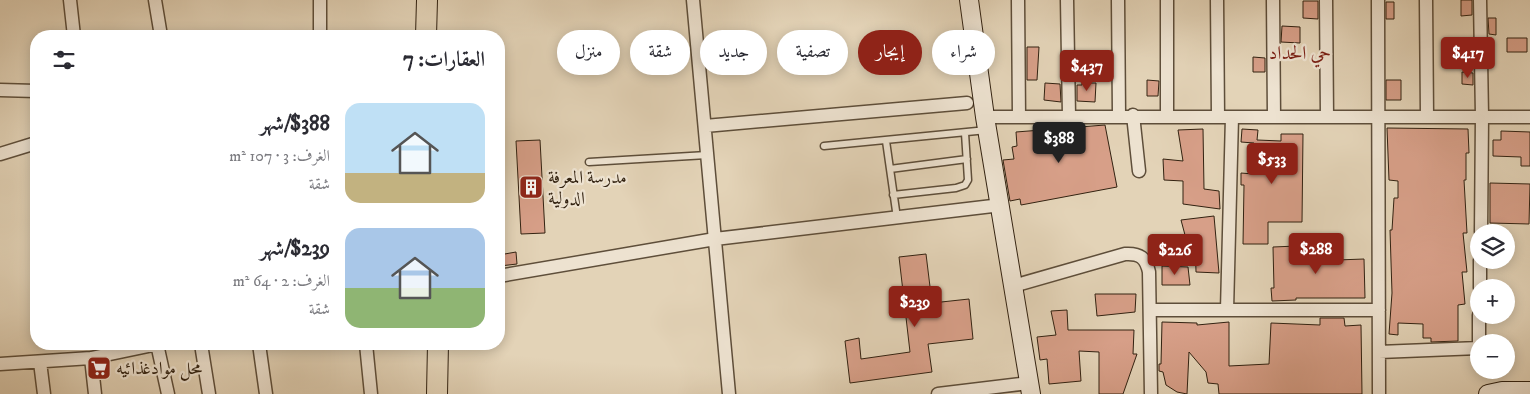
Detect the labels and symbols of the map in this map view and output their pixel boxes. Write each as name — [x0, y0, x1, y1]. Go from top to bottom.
pin: $417 — [1438, 36, 1498, 79]
district label: حي الحداد — [1269, 42, 1331, 68]
pin: $437 — [1057, 49, 1117, 92]
pin: $388 — [1029, 121, 1089, 164]
pin: $533 — [1242, 142, 1302, 185]
place label: مدرسة المعرفة الدولية — [548, 167, 627, 210]
building icon: مدرسة المعرفة الدولية — [518, 174, 544, 200]
pin: $288 — [1286, 232, 1346, 275]
pin: $226 — [1145, 234, 1205, 276]
pin: $239 — [885, 286, 945, 328]
supermarket icon: محل موادغذائيه — [86, 355, 112, 381]
place label: محل موادغذائيه — [116, 358, 202, 381]

